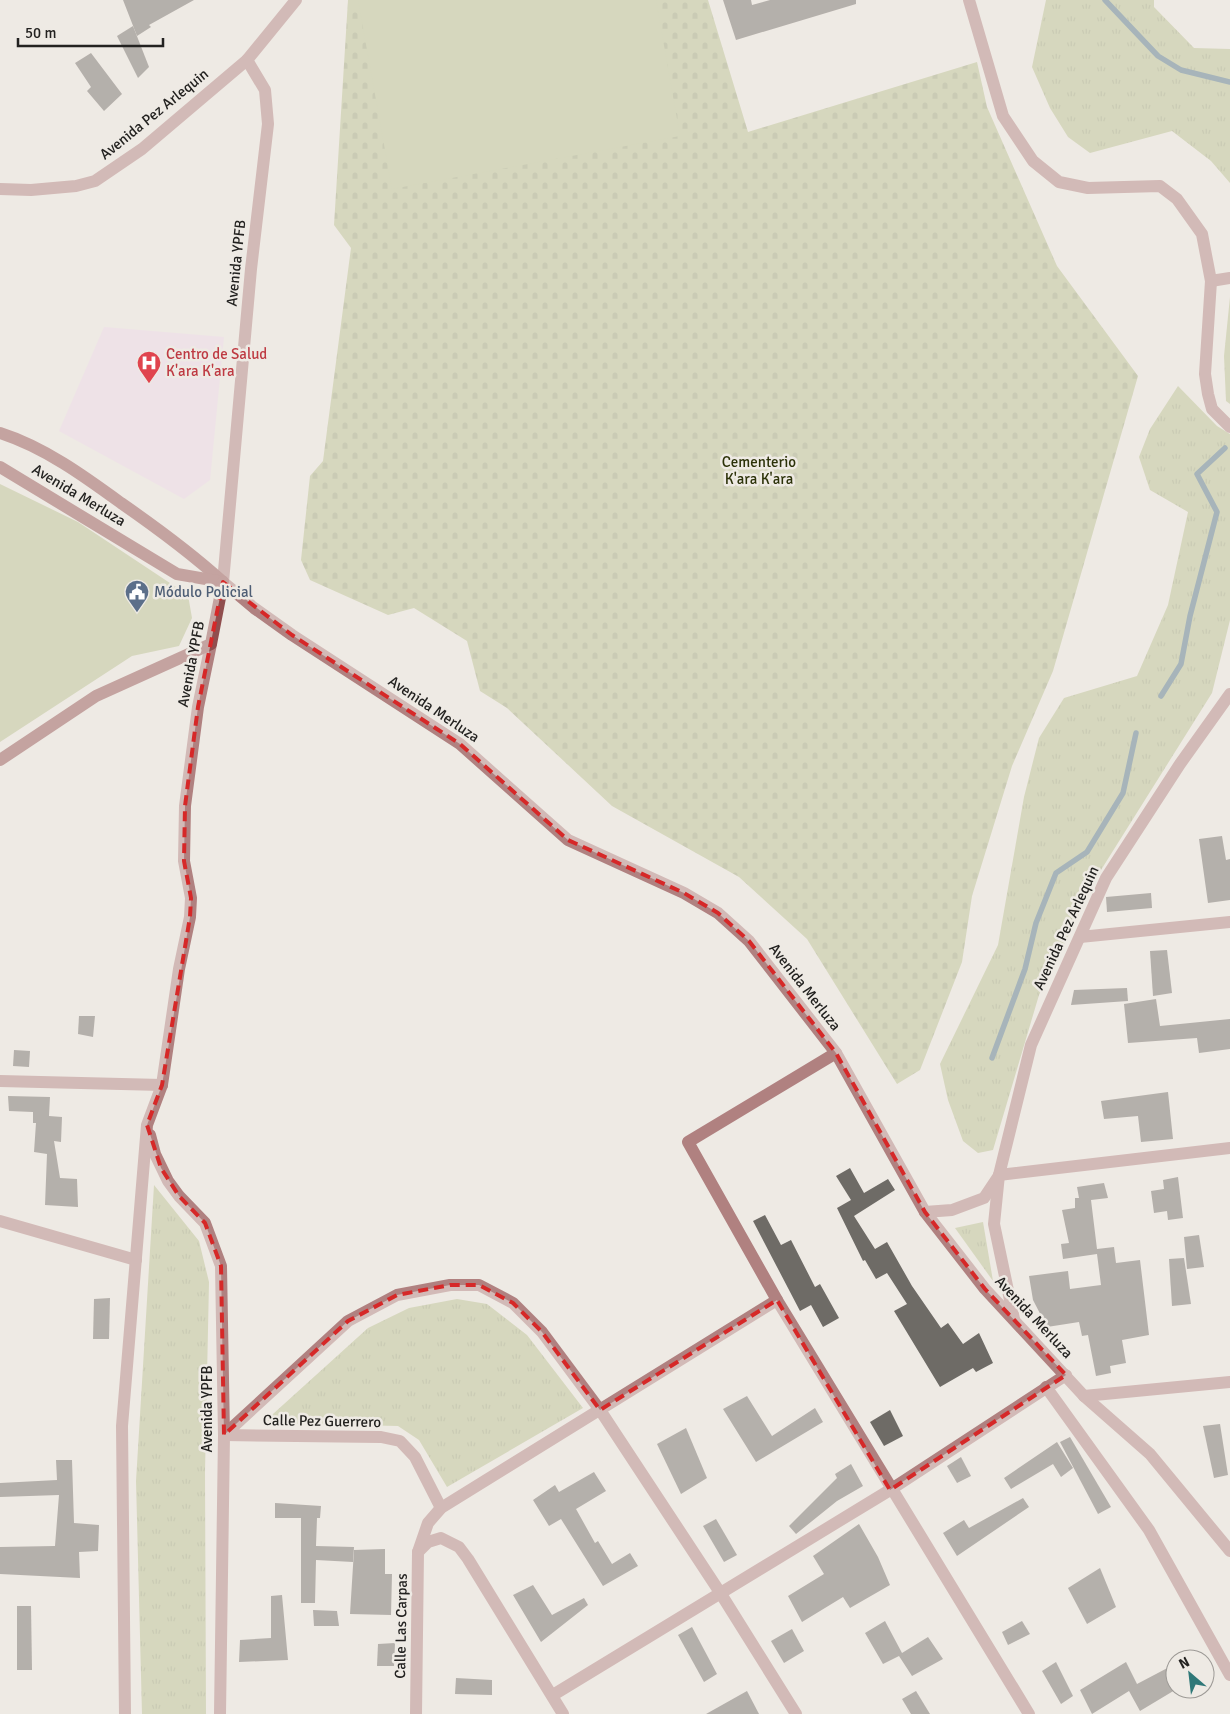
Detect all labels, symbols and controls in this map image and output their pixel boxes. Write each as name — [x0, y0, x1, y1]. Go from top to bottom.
scale bar — [18, 15, 162, 47]
text: 50 m — [25, 24, 56, 42]
street label: Avenida Pez Arlequin — [96, 65, 212, 163]
street label: Avenida YPFB — [222, 219, 250, 307]
place label: Centro de Salud K'ara K'ara — [166, 345, 267, 380]
hospital icon: Centro de Salud K'ara K'ara — [136, 350, 162, 384]
park label: Cementerio K'ara K'ara — [722, 453, 796, 488]
street label: Avenida Merluza — [29, 460, 129, 530]
public building icon: Módulo Policial — [124, 579, 150, 613]
place label: Módulo Policial — [154, 583, 253, 601]
street label: Avenida YPFB — [174, 620, 208, 708]
street label: Avenida Merluza — [385, 672, 483, 746]
street label: Avenida Pez Arlequin — [1029, 863, 1103, 993]
street label: Avenida Merluza — [765, 940, 845, 1034]
street label: Avenida Merluza — [991, 1272, 1077, 1362]
street label: Avenida YPFB — [198, 1365, 216, 1453]
street label: Calle Pez Guerrero — [263, 1411, 381, 1431]
street label: Calle Las Carpas — [391, 1573, 411, 1679]
north arrow — [1165, 1649, 1215, 1699]
text: N — [1176, 1653, 1192, 1673]

